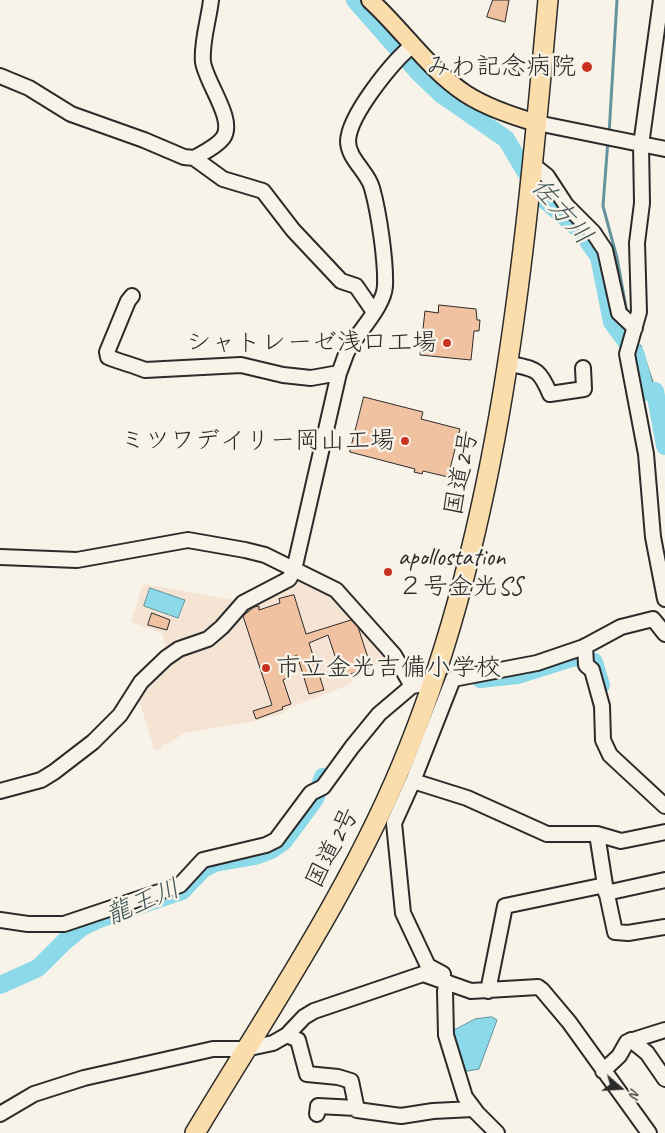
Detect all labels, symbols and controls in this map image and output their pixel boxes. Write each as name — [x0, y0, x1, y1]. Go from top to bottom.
place label: みわ記念病院 — [426, 52, 576, 82]
marker: みわ記念病院 — [580, 60, 594, 74]
water label: 佐方川 — [524, 172, 598, 252]
place label: シャトレーゼ浅口工場 — [186, 328, 437, 358]
marker: シャトレーゼ浅口工場 — [441, 337, 453, 349]
place label: ミツワデイリー岡山工場 — [120, 426, 395, 456]
street label: 国道2号 — [439, 428, 485, 518]
marker: ミツワデイリー岡山工場 — [399, 435, 411, 447]
place label: apollostation ２号金光SS — [398, 543, 522, 602]
marker: apollostation ２号金光SS — [382, 566, 394, 578]
place label: 市立金光吉備小学校 — [276, 653, 501, 683]
marker: 市立金光吉備小学校 — [260, 662, 272, 674]
street label: 国道2号 — [300, 803, 366, 893]
water label: 龍王川 — [101, 873, 185, 933]
north arrow — [595, 1063, 645, 1113]
text: N — [625, 1086, 644, 1100]

